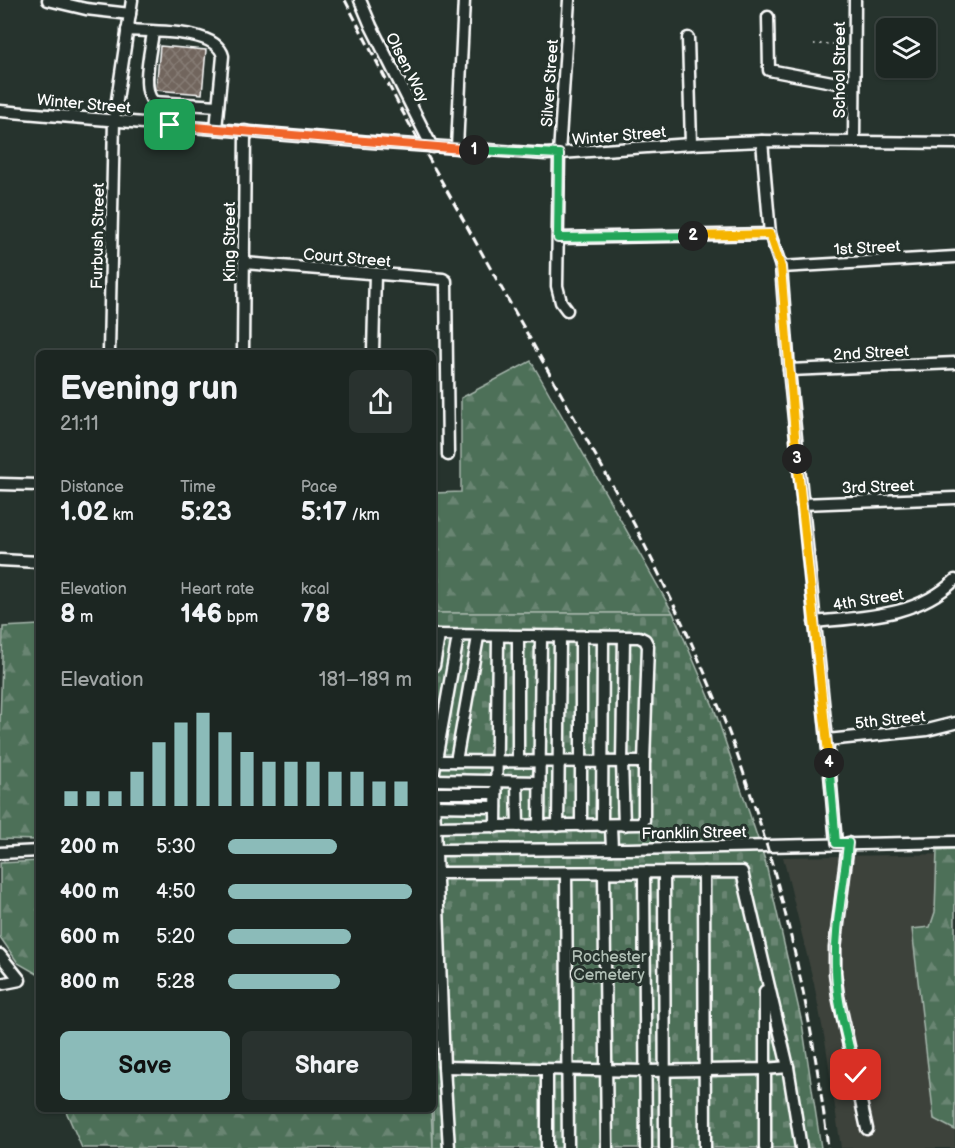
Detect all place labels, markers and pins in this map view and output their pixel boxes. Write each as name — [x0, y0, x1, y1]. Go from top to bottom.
pin — [144, 99, 195, 150]
pin: 1 — [459, 135, 489, 165]
pin: 2 — [678, 221, 708, 251]
pin: 3 — [782, 444, 812, 474]
pin: 4 — [814, 748, 844, 778]
pin — [830, 1049, 881, 1100]

